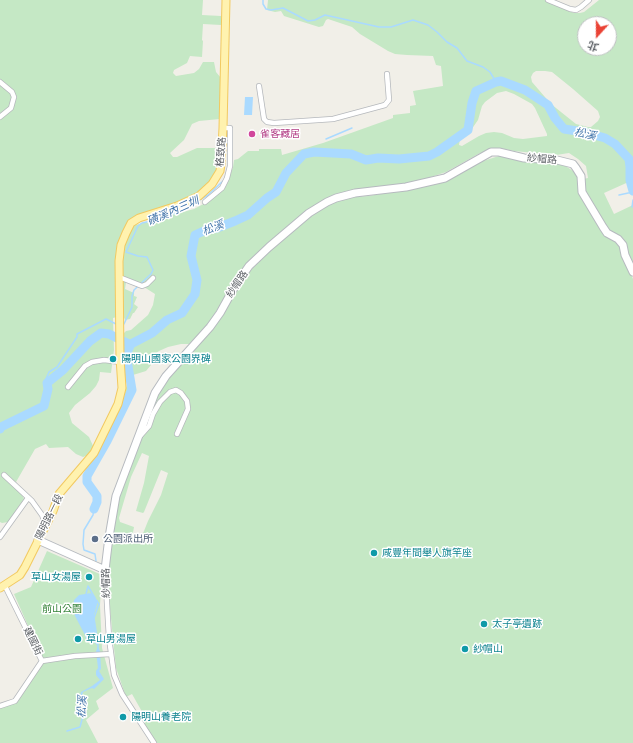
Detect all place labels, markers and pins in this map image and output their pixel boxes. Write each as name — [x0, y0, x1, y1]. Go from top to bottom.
place label: 雀客藏居 — [260, 128, 300, 140]
marker: 雀客藏居 — [247, 129, 257, 139]
place label: 陽明山國家公園界碑 — [121, 353, 211, 365]
marker: 陽明山國家公園界碑 — [108, 354, 118, 364]
place label: 公園派出所 — [103, 533, 153, 545]
marker: 公園派出所 — [90, 534, 100, 544]
place label: 咸豐年間舉人旗竿座 — [382, 547, 472, 559]
marker: 咸豐年間舉人旗竿座 — [369, 548, 379, 558]
place label: 草山女湯屋 — [31, 571, 81, 583]
marker: 草山女湯屋 — [84, 572, 94, 582]
place label: 太子亭遺跡 — [492, 618, 542, 630]
marker: 太子亭遺跡 — [479, 619, 489, 629]
place label: 草山男湯屋 — [86, 633, 136, 645]
marker: 草山男湯屋 — [73, 634, 83, 644]
place label: 紗帽山 — [473, 643, 503, 655]
marker: 紗帽山 — [460, 644, 470, 654]
place label: 陽明山養老院 — [131, 711, 191, 723]
marker: 陽明山養老院 — [118, 712, 128, 722]

